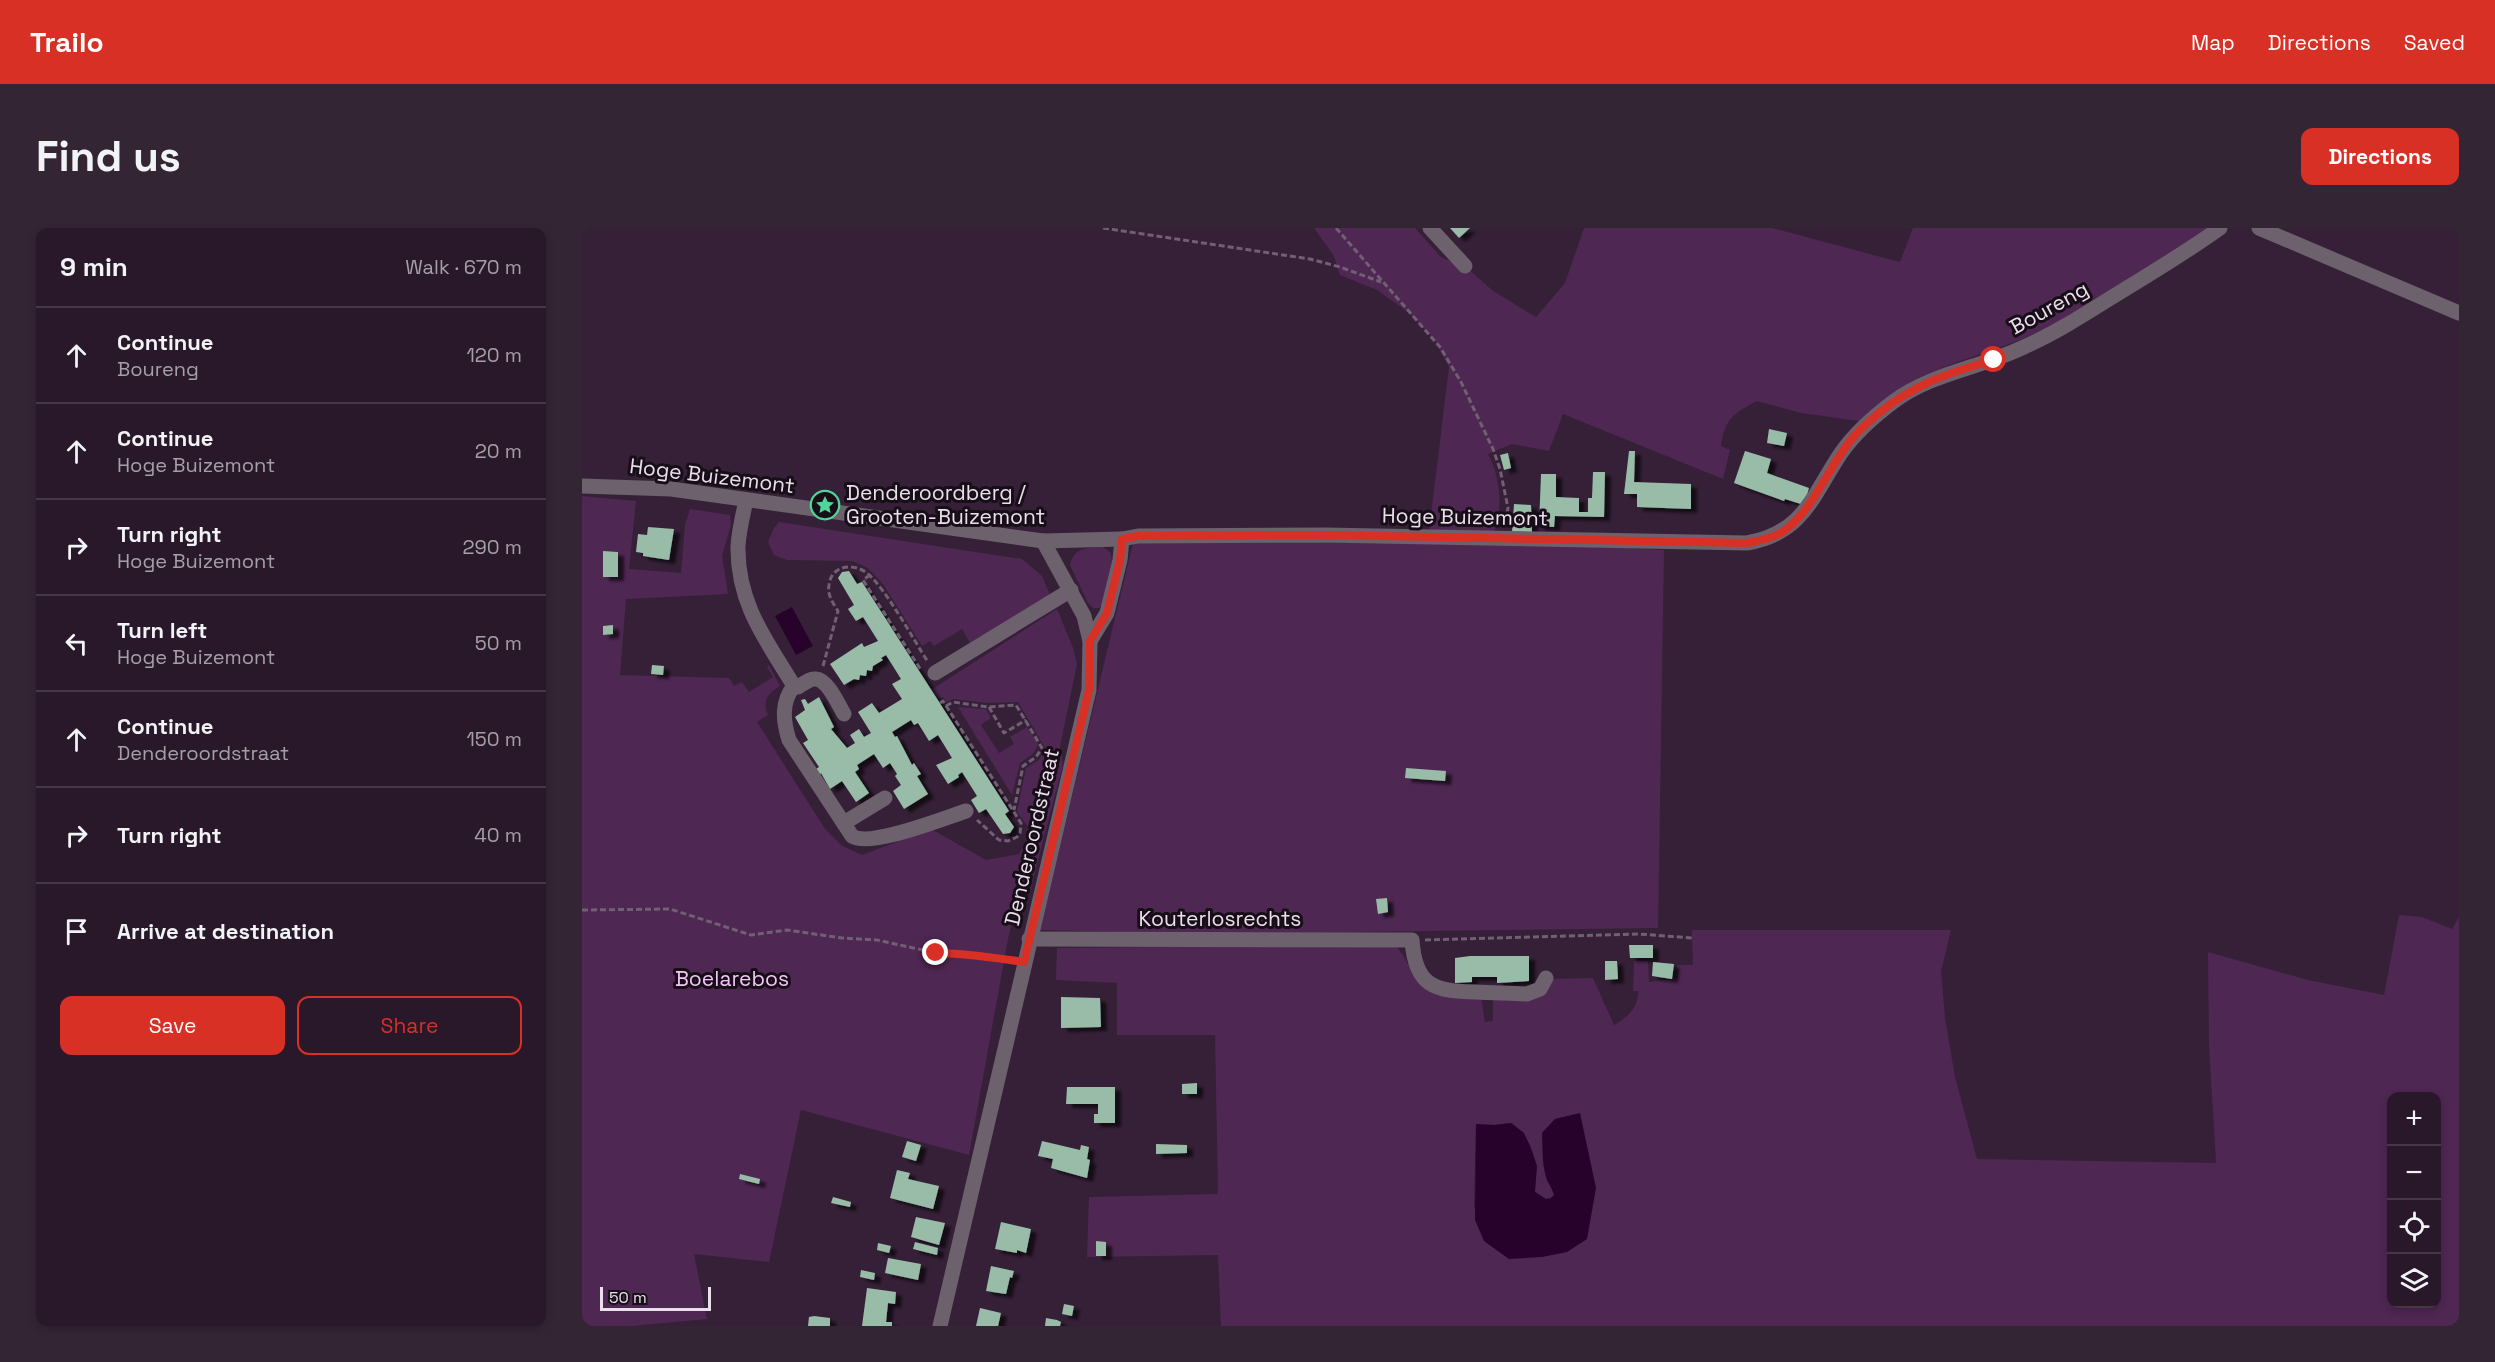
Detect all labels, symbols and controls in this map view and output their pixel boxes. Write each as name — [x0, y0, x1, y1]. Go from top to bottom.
text: Trailo — [30, 24, 104, 60]
text: Map — [2191, 29, 2235, 56]
text: Directions — [2268, 29, 2371, 56]
text: Saved — [2404, 29, 2465, 56]
button: Directions — [2301, 128, 2459, 185]
text: Find us — [36, 130, 181, 183]
text: 9 min — [60, 250, 128, 284]
text: Walk · 670 m — [405, 254, 522, 280]
street label: Boureng — [2005, 275, 2093, 340]
text: Continue — [117, 328, 213, 356]
icon: ahead — [60, 339, 93, 372]
text: 120 m — [466, 342, 522, 368]
route start — [1980, 346, 2006, 372]
text: Boureng — [117, 356, 199, 382]
text: Continue — [117, 424, 213, 452]
icon: ahead — [60, 435, 93, 468]
text: 20 m — [475, 438, 522, 464]
text: Hoge Buizemont — [117, 452, 275, 478]
street label: Hoge Buizemont — [628, 452, 796, 499]
place label: Denderoordberg / Grooten-Buizemont — [846, 479, 1045, 530]
place icon: Denderoordberg / Grooten-Buizemont — [809, 489, 841, 521]
street label: Hoge Buizemont — [1382, 502, 1548, 531]
text: Turn right — [117, 520, 222, 548]
icon: right — [60, 531, 93, 564]
text: 290 m — [463, 534, 522, 560]
text: Hoge Buizemont — [117, 548, 275, 574]
text: Turn left — [117, 616, 207, 644]
icon: left — [60, 627, 93, 660]
text: 50 m — [475, 630, 522, 656]
text: Hoge Buizemont — [117, 644, 275, 670]
text: Continue — [117, 712, 213, 740]
icon: ahead — [60, 723, 93, 756]
text: 150 m — [467, 726, 522, 752]
text: Denderoordstraat — [117, 740, 289, 766]
street label: Denderoordstraat — [998, 746, 1065, 928]
icon: right — [60, 819, 93, 852]
text: Turn right — [117, 821, 222, 849]
text: 40 m — [474, 822, 522, 848]
street label: Kouterlosrechts — [1139, 905, 1301, 932]
icon: arrive — [60, 915, 93, 948]
text: Arrive at destination — [117, 917, 334, 945]
route end — [922, 939, 948, 965]
park label: Boelarebos — [675, 965, 789, 992]
button: Save — [60, 996, 285, 1055]
button: Share — [297, 996, 522, 1055]
map controls — [2387, 1092, 2441, 1308]
button: + — [2387, 1092, 2441, 1146]
button: − — [2387, 1146, 2441, 1200]
button: locate — [2387, 1200, 2441, 1254]
button: layers — [2387, 1254, 2441, 1308]
scale bar — [600, 1284, 711, 1312]
text: 50 m — [609, 1287, 647, 1308]

